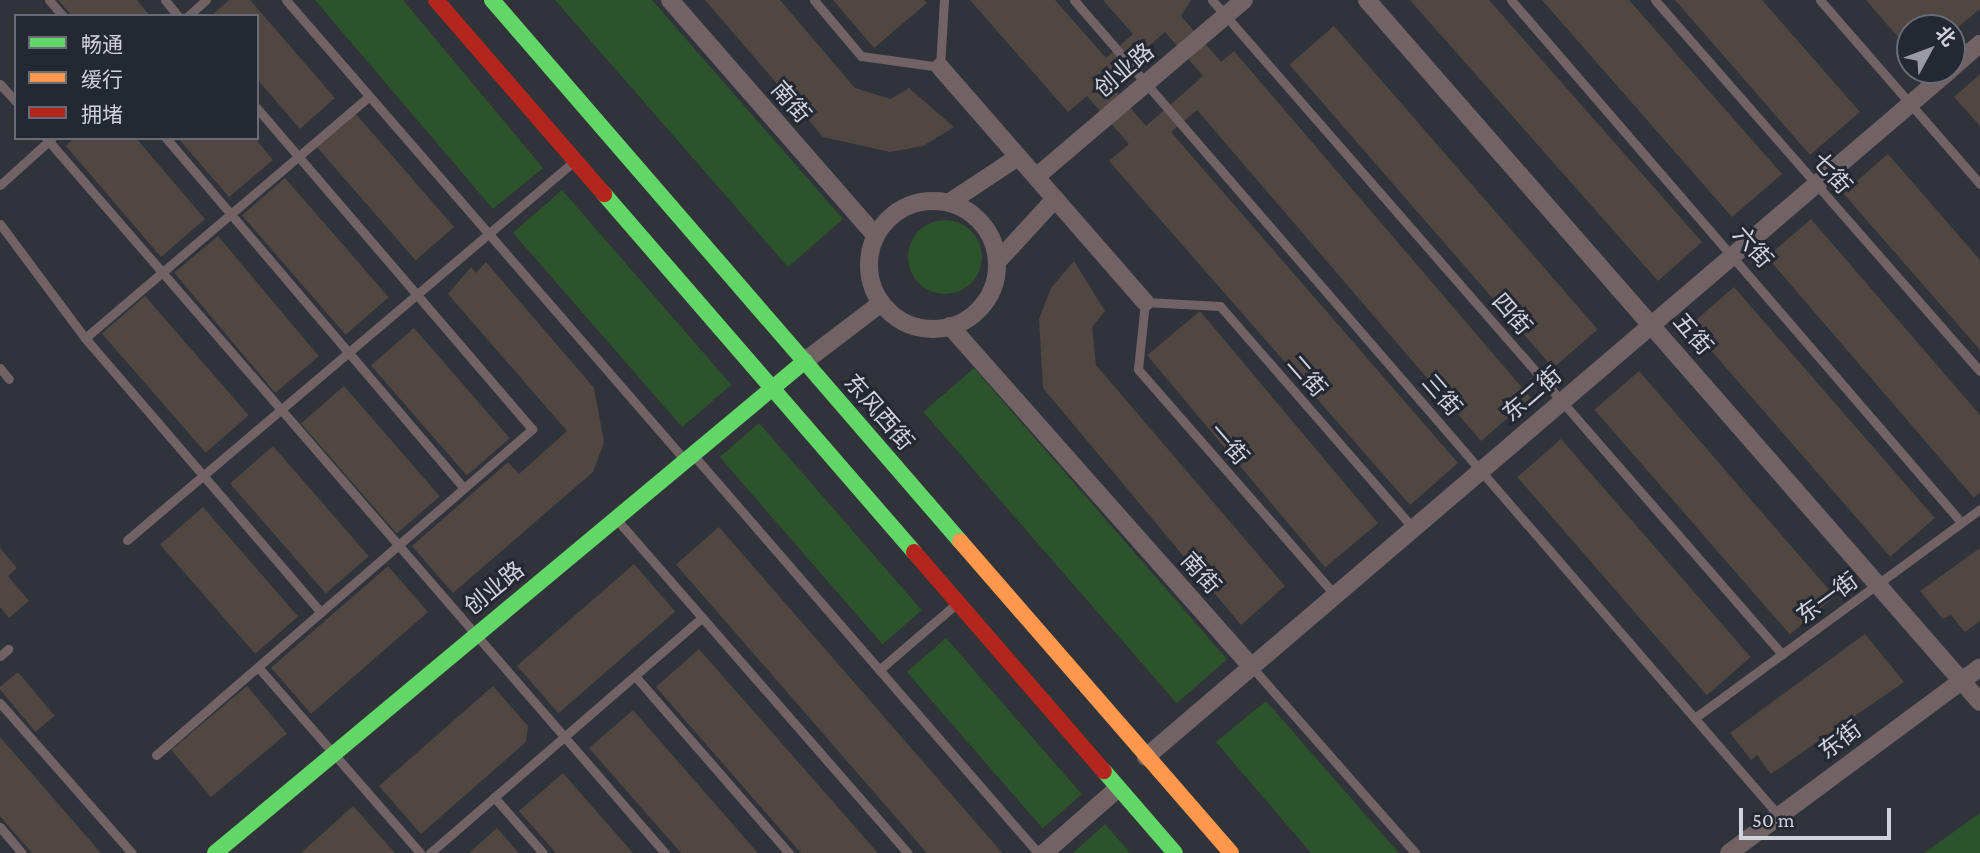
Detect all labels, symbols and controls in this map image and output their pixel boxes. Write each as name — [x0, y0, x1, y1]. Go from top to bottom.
legend — [14, 14, 259, 140]
north arrow — [1896, 14, 1966, 84]
text: 北 — [1932, 22, 1960, 50]
text: 畅通 — [81, 33, 123, 57]
street label: 创业路 — [1089, 37, 1159, 103]
text: 缓行 — [81, 68, 123, 92]
street label: 南街 — [765, 76, 817, 128]
text: 拥堵 — [81, 103, 123, 127]
street label: 七街 — [1806, 147, 1858, 199]
street label: 六街 — [1727, 221, 1779, 273]
street label: 四街 — [1486, 288, 1538, 340]
street label: 五街 — [1667, 308, 1719, 360]
street label: 二街 — [1281, 350, 1333, 402]
street label: 东二街 — [1497, 361, 1567, 427]
street label: 东风西街 — [838, 368, 920, 456]
street label: 三街 — [1416, 369, 1468, 421]
street label: 一街 — [1203, 418, 1255, 470]
street label: 南街 — [1175, 547, 1227, 599]
street label: 创业路 — [459, 556, 529, 620]
street label: 东一街 — [1791, 567, 1863, 629]
street label: 东街 — [1813, 715, 1867, 765]
scale bar — [1742, 794, 1894, 838]
text: 50 m — [1752, 808, 1795, 832]

